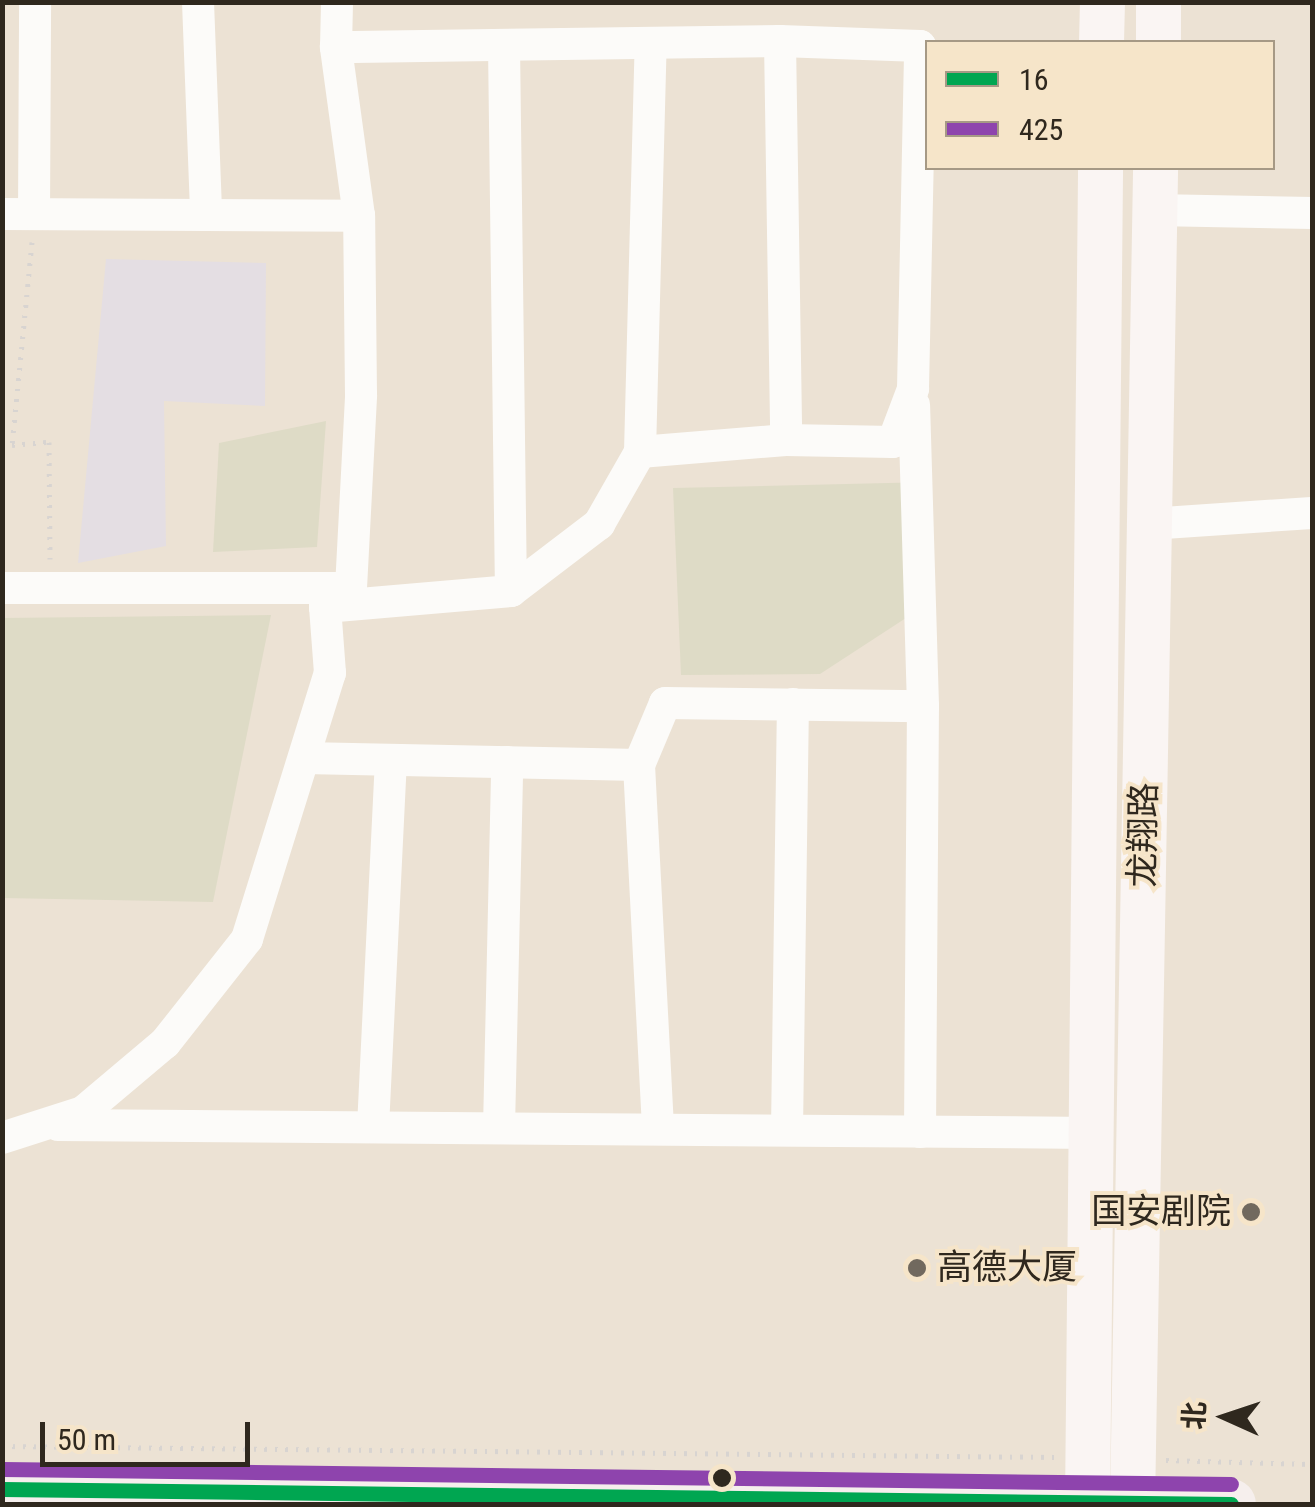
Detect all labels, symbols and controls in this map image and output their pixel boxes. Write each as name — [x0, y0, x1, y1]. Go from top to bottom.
legend — [925, 40, 1275, 170]
text: 16 — [1019, 62, 1049, 97]
text: 425 — [1019, 112, 1063, 147]
street label: 龙翔路 — [1122, 782, 1166, 888]
place label: 国安剧院 — [1091, 1191, 1231, 1233]
marker: 国安剧院 — [1240, 1201, 1262, 1223]
place label: 高德大厦 — [937, 1247, 1077, 1289]
marker: 高德大厦 — [906, 1257, 928, 1279]
north arrow — [1175, 1367, 1275, 1467]
text: 北 — [1177, 1401, 1212, 1430]
scale bar — [45, 1402, 255, 1464]
text: 50 m — [57, 1422, 116, 1457]
unlabelled marker — [712, 1468, 732, 1488]

